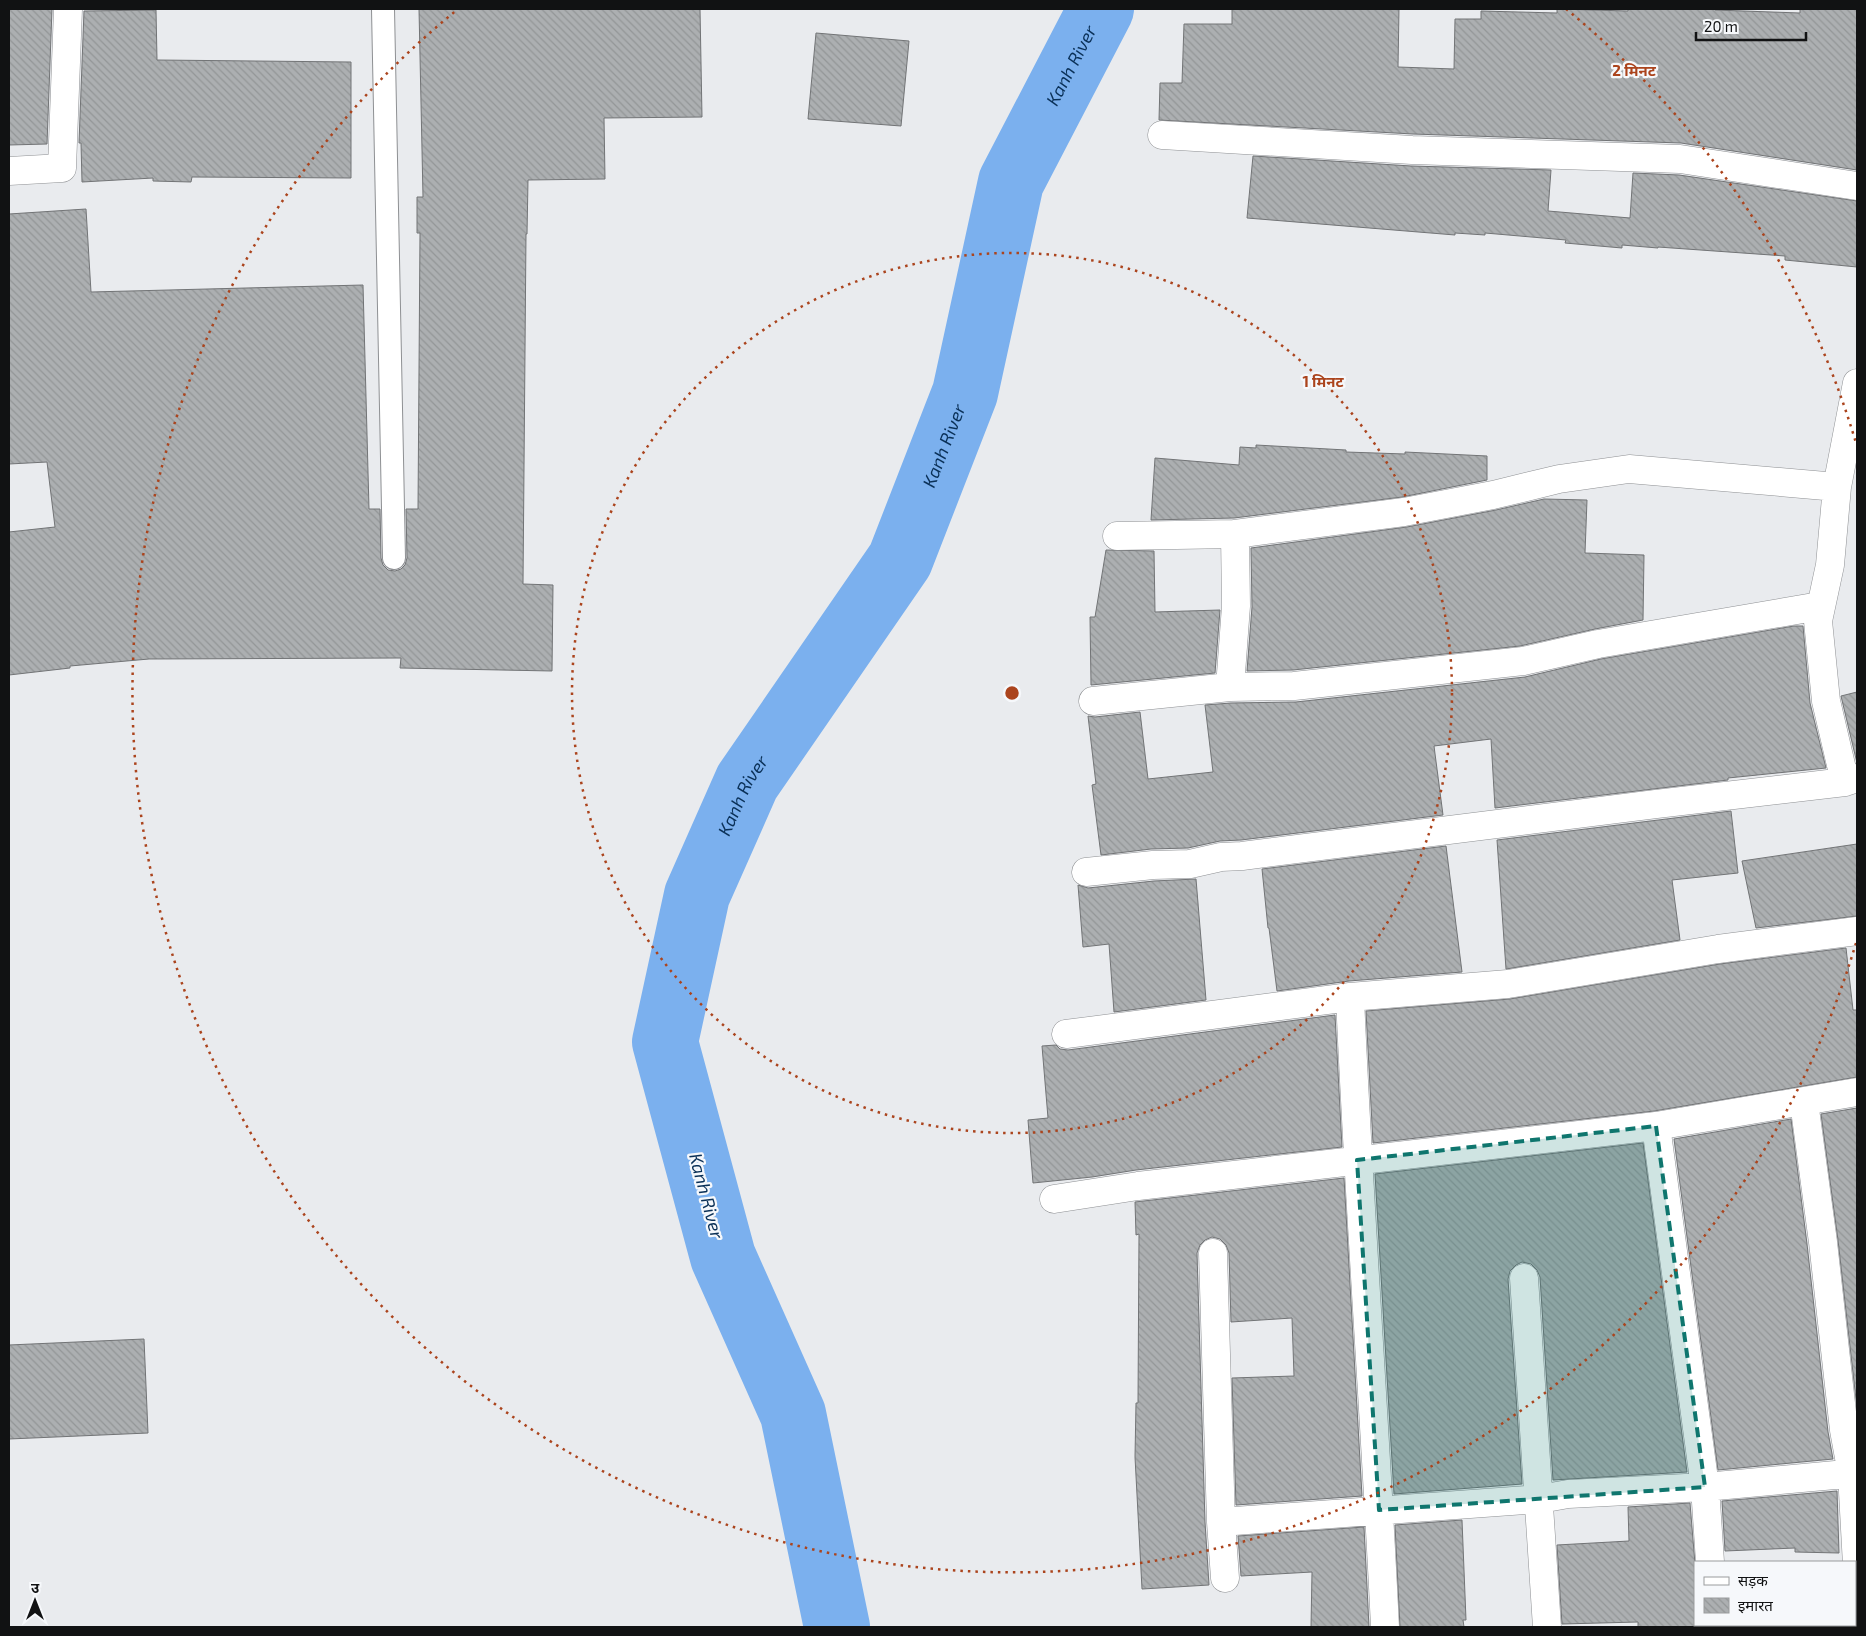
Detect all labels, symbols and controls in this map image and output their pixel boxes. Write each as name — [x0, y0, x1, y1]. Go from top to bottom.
scale bar — [1696, 10, 1806, 42]
text: 20 m — [1704, 17, 1738, 35]
water label: Kanh River — [1041, 21, 1101, 109]
text: 2 मिनट — [1612, 61, 1657, 79]
text: 1 मिनट — [1302, 372, 1345, 390]
water label: Kanh River — [917, 400, 970, 490]
centre of rings — [1003, 684, 1021, 702]
water label: Kanh River — [713, 750, 773, 839]
water label: Kanh River — [685, 1151, 729, 1242]
legend — [1694, 1561, 1856, 1626]
text: सड़क — [1738, 1571, 1768, 1589]
north arrow — [10, 1576, 60, 1626]
text: उ — [31, 1579, 40, 1596]
text: इमारत — [1738, 1596, 1773, 1614]

